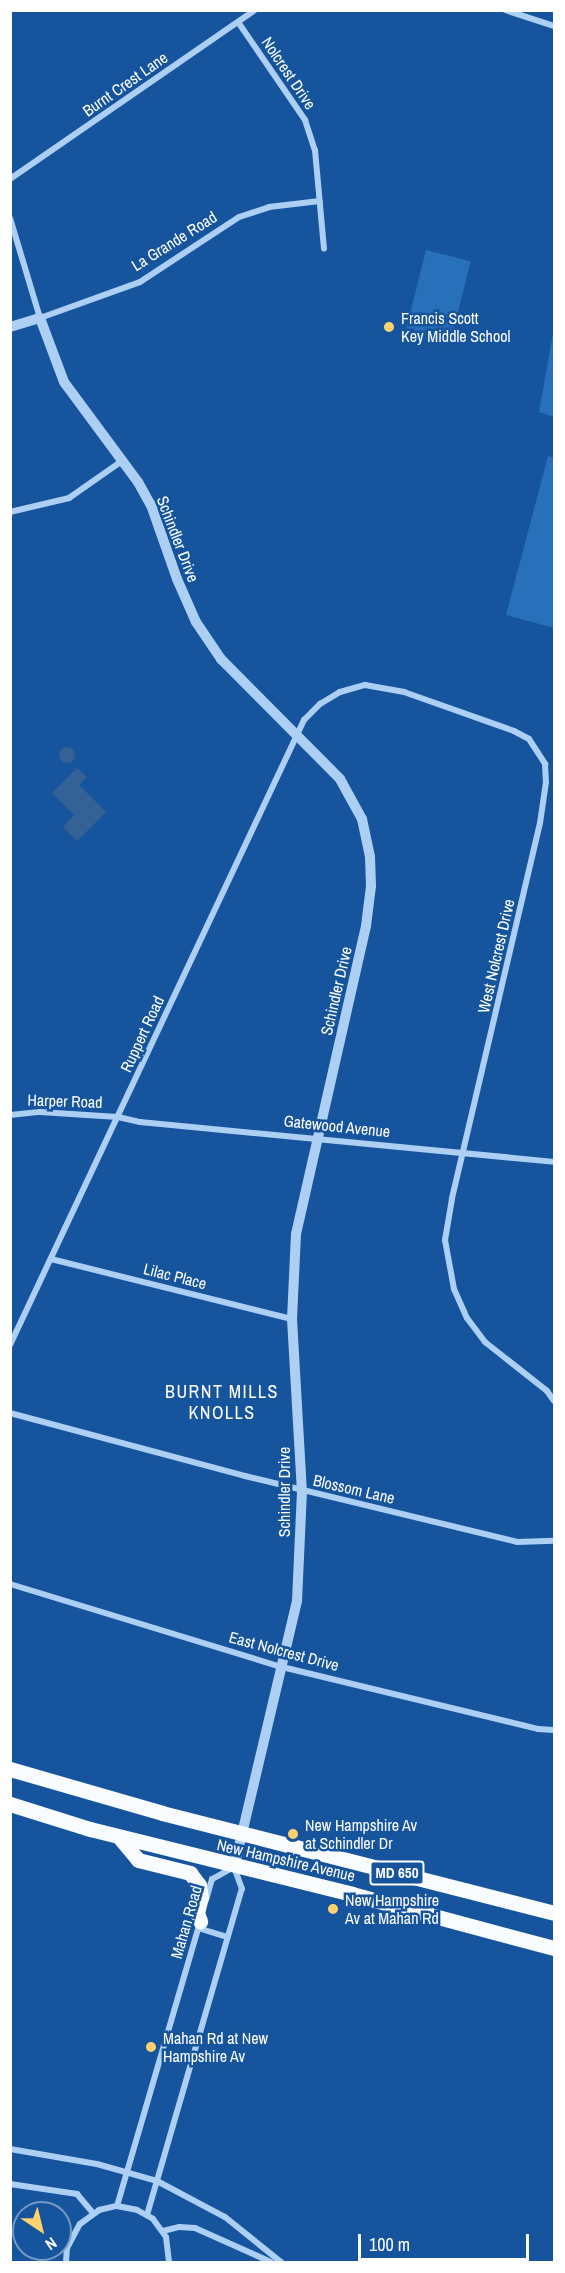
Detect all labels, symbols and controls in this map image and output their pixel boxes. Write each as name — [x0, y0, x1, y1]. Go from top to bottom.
street label: Nolcrest Drive — [258, 33, 320, 113]
street label: Burnt Crest Lane — [79, 48, 171, 120]
street label: La Grande Road — [128, 207, 220, 275]
place label: Francis Scott Key Middle School — [401, 308, 510, 346]
marker: Francis Scott Key Middle School — [382, 320, 396, 334]
street label: Schindler Drive — [153, 493, 203, 585]
street label: West Nolcrest Drive — [474, 897, 518, 1015]
street label: Schindler Drive — [316, 945, 356, 1037]
street label: Ruppert Road — [116, 993, 168, 1075]
street label: Harper Road — [27, 1090, 103, 1112]
street label: Gatewood Avenue — [282, 1111, 392, 1141]
street label: Lilac Place — [142, 1259, 208, 1293]
district label: BURNT MILLS KNOLLS — [165, 1382, 279, 1424]
street label: Schindler Drive — [274, 1447, 294, 1537]
street label: Blossom Lane — [311, 1470, 397, 1508]
street label: East Nolcrest Drive — [227, 1627, 341, 1675]
place label: New Hampshire Av at Schindler Dr — [305, 1815, 418, 1853]
marker: New Hampshire Av at Schindler Dr — [286, 1827, 300, 1841]
street label: New Hampshire Avenue — [215, 1835, 357, 1885]
road number: MD 650 — [368, 1861, 426, 1885]
street label: Mahan Road — [166, 1883, 206, 1961]
place label: New Hampshire Av at Mahan Rd — [345, 1890, 439, 1928]
marker: New Hampshire Av at Mahan Rd — [326, 1902, 340, 1916]
place label: Mahan Rd at New Hampshire Av — [163, 2028, 268, 2066]
marker: Mahan Rd at New Hampshire Av — [144, 2040, 158, 2054]
north arrow — [12, 2201, 72, 2261]
scale bar — [361, 2222, 532, 2260]
text: N — [41, 2232, 61, 2256]
text: 100 m — [369, 2232, 410, 2257]

